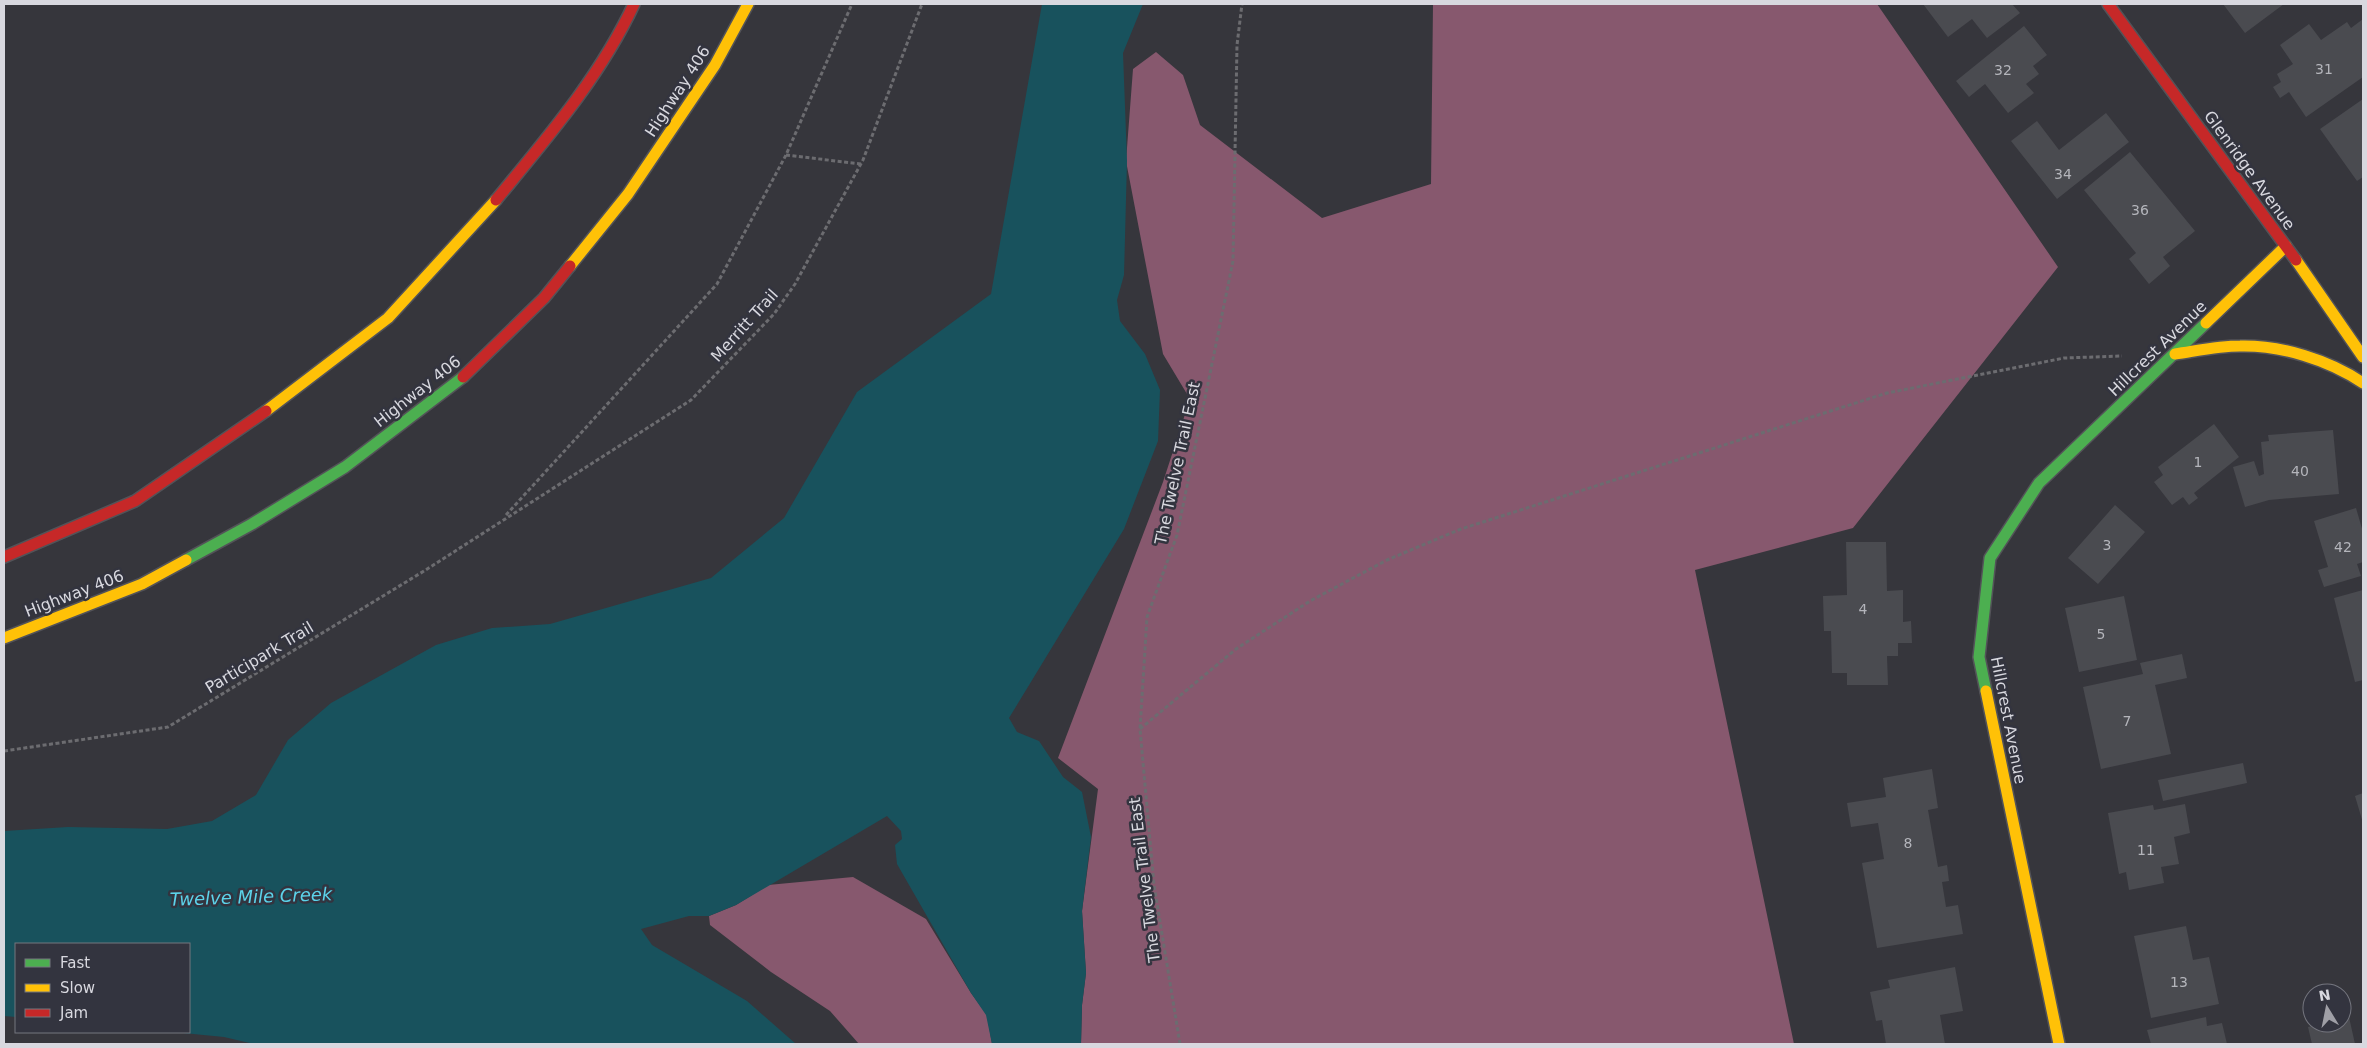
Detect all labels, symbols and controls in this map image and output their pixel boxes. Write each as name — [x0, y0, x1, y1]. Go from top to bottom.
street label: Highway 406 — [641, 42, 714, 140]
house number: 31 — [2315, 61, 2333, 77]
house number: 32 — [1994, 62, 2012, 78]
street label: Glenridge Avenue — [2200, 107, 2299, 234]
house number: 34 — [2054, 166, 2072, 182]
house number: 36 — [2131, 202, 2149, 218]
street label: Merritt Trail — [707, 285, 782, 366]
street label: Hillcrest Avenue — [2104, 297, 2210, 400]
street label: Highway 406 — [370, 352, 464, 431]
street label: The Twelve Trail East — [1151, 380, 1204, 547]
house number: 1 — [2194, 454, 2202, 470]
house number: 40 — [2291, 463, 2309, 479]
house number: 3 — [2103, 537, 2111, 553]
house number: 42 — [2334, 539, 2352, 555]
street label: Highway 406 — [22, 566, 126, 621]
house number: 4 — [1859, 601, 1868, 617]
street label: Participark Trail — [202, 618, 317, 697]
house number: 5 — [2097, 626, 2105, 642]
street label: Hillcrest Avenue — [1987, 655, 2030, 785]
house number: 7 — [2123, 713, 2131, 729]
street label: The Twelve Trail East — [1125, 796, 1164, 964]
house number: 8 — [1904, 835, 1912, 851]
house number: 11 — [2137, 842, 2155, 858]
water label: Twelve Mile Creek — [169, 883, 334, 910]
legend — [15, 943, 190, 1033]
text: Fast — [60, 954, 90, 972]
house number: 13 — [2170, 974, 2188, 990]
text: Slow — [60, 979, 95, 997]
north arrow — [2302, 983, 2352, 1033]
text: N — [2318, 986, 2332, 1004]
text: Jam — [59, 1004, 88, 1022]

